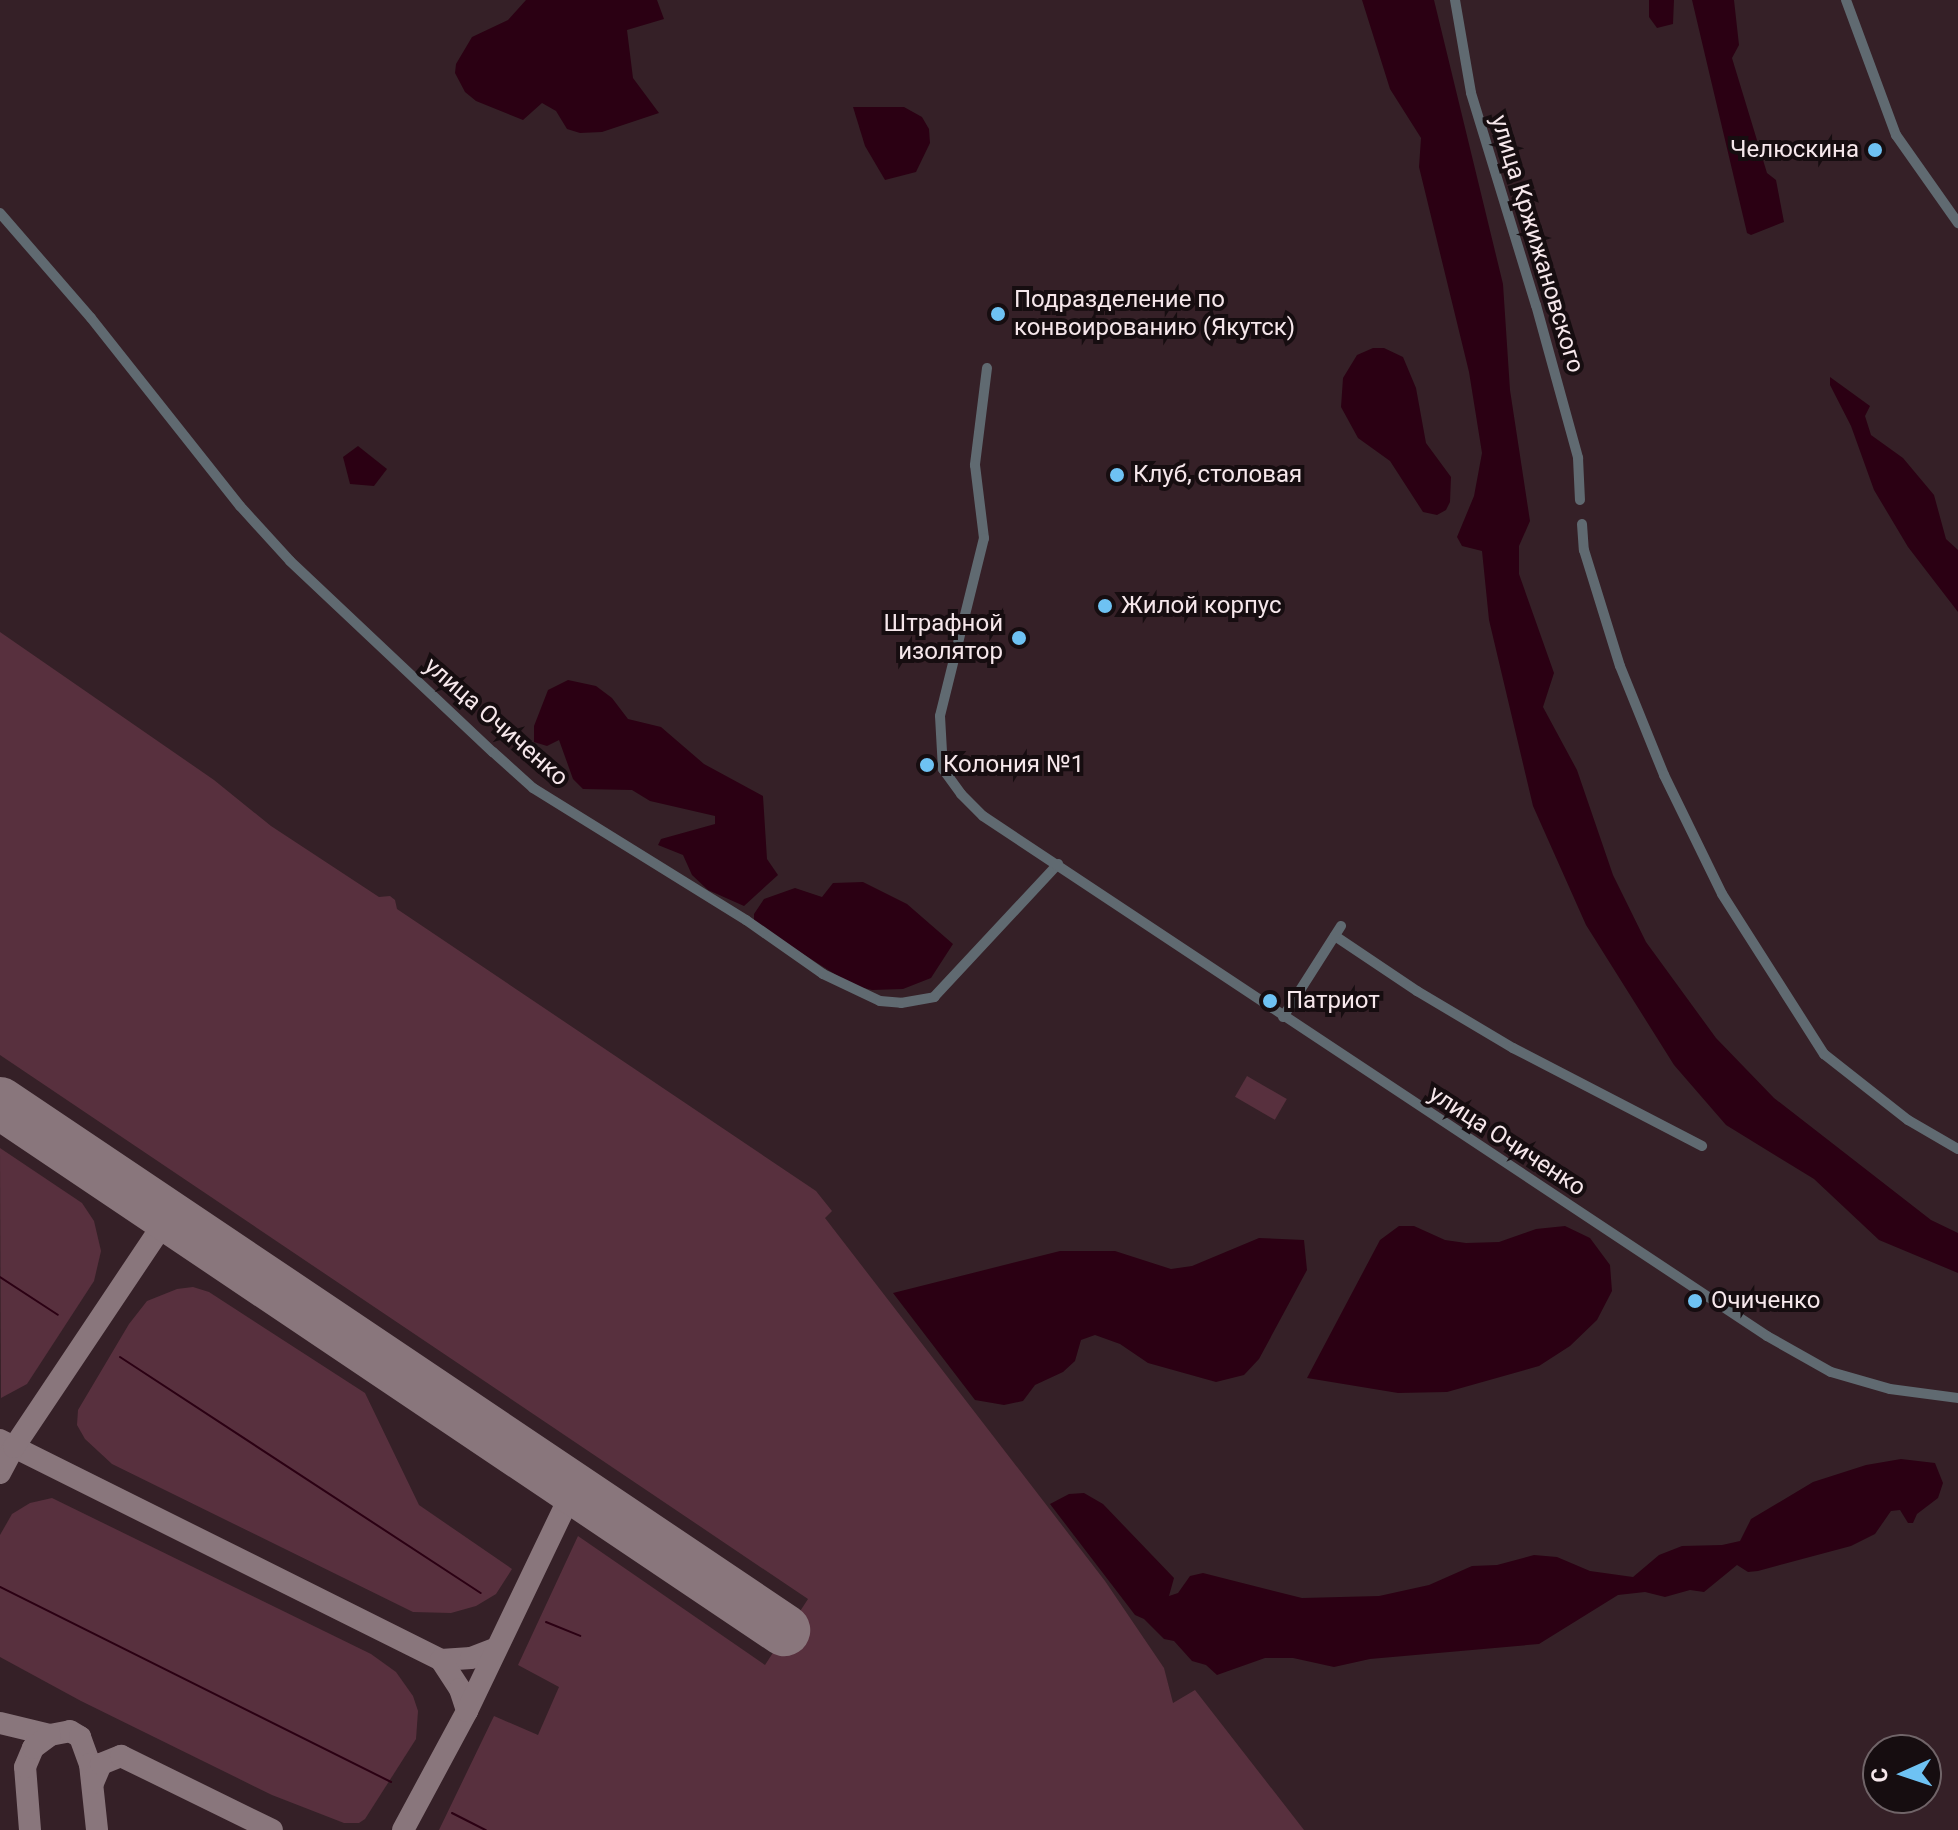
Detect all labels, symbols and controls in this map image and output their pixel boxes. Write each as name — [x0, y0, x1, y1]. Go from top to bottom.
street label: улица Кржижановского — [1484, 112, 1590, 376]
place label: Челюскина — [1730, 136, 1859, 164]
marker: Челюскина — [1866, 141, 1884, 159]
place label: Подразделение по конвоированию (Якутск) — [1014, 286, 1295, 342]
marker: Подразделение по конвоированию (Якутск) — [989, 305, 1007, 323]
place label: Клуб, столовая — [1133, 461, 1302, 489]
marker: Клуб, столовая — [1108, 466, 1126, 484]
place label: Жилой корпус — [1121, 592, 1282, 620]
marker: Жилой корпус — [1096, 597, 1114, 615]
place label: Штрафной изолятор — [884, 610, 1003, 666]
marker: Штрафной изолятор — [1010, 629, 1028, 647]
street label: улица Очиченко — [418, 652, 574, 792]
place label: Колония №1 — [943, 751, 1084, 779]
marker: Колония №1 — [918, 756, 936, 774]
place label: Патриот — [1286, 987, 1380, 1015]
marker: Патриот — [1261, 992, 1279, 1010]
street label: улица Очиченко — [1423, 1080, 1591, 1202]
place label: Очиченко — [1711, 1287, 1820, 1315]
marker: Очиченко — [1686, 1292, 1704, 1310]
north arrow — [1862, 1734, 1942, 1814]
text: С — [1867, 1767, 1892, 1783]

